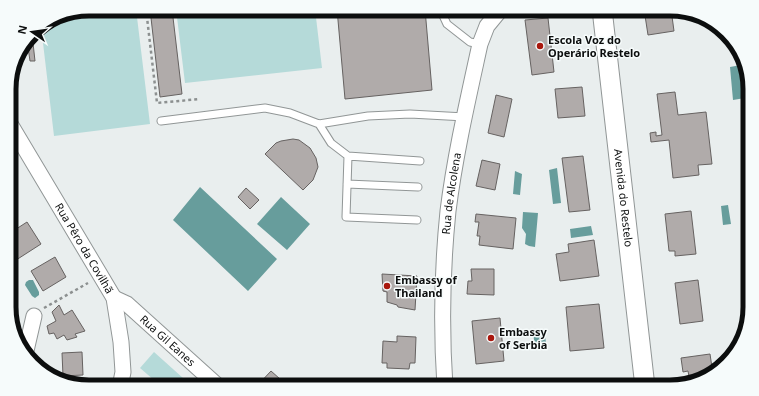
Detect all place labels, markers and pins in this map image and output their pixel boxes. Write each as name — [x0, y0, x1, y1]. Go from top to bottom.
place label: Escola Voz do Operário Restelo — [548, 32, 640, 60]
marker: Escola Voz do Operário Restelo — [535, 41, 545, 51]
place label: Embassy of Thailand — [395, 272, 457, 300]
marker: Embassy of Thailand — [382, 281, 392, 291]
place label: Embassy of Serbia — [499, 324, 547, 352]
marker: Embassy of Serbia — [486, 333, 496, 343]

